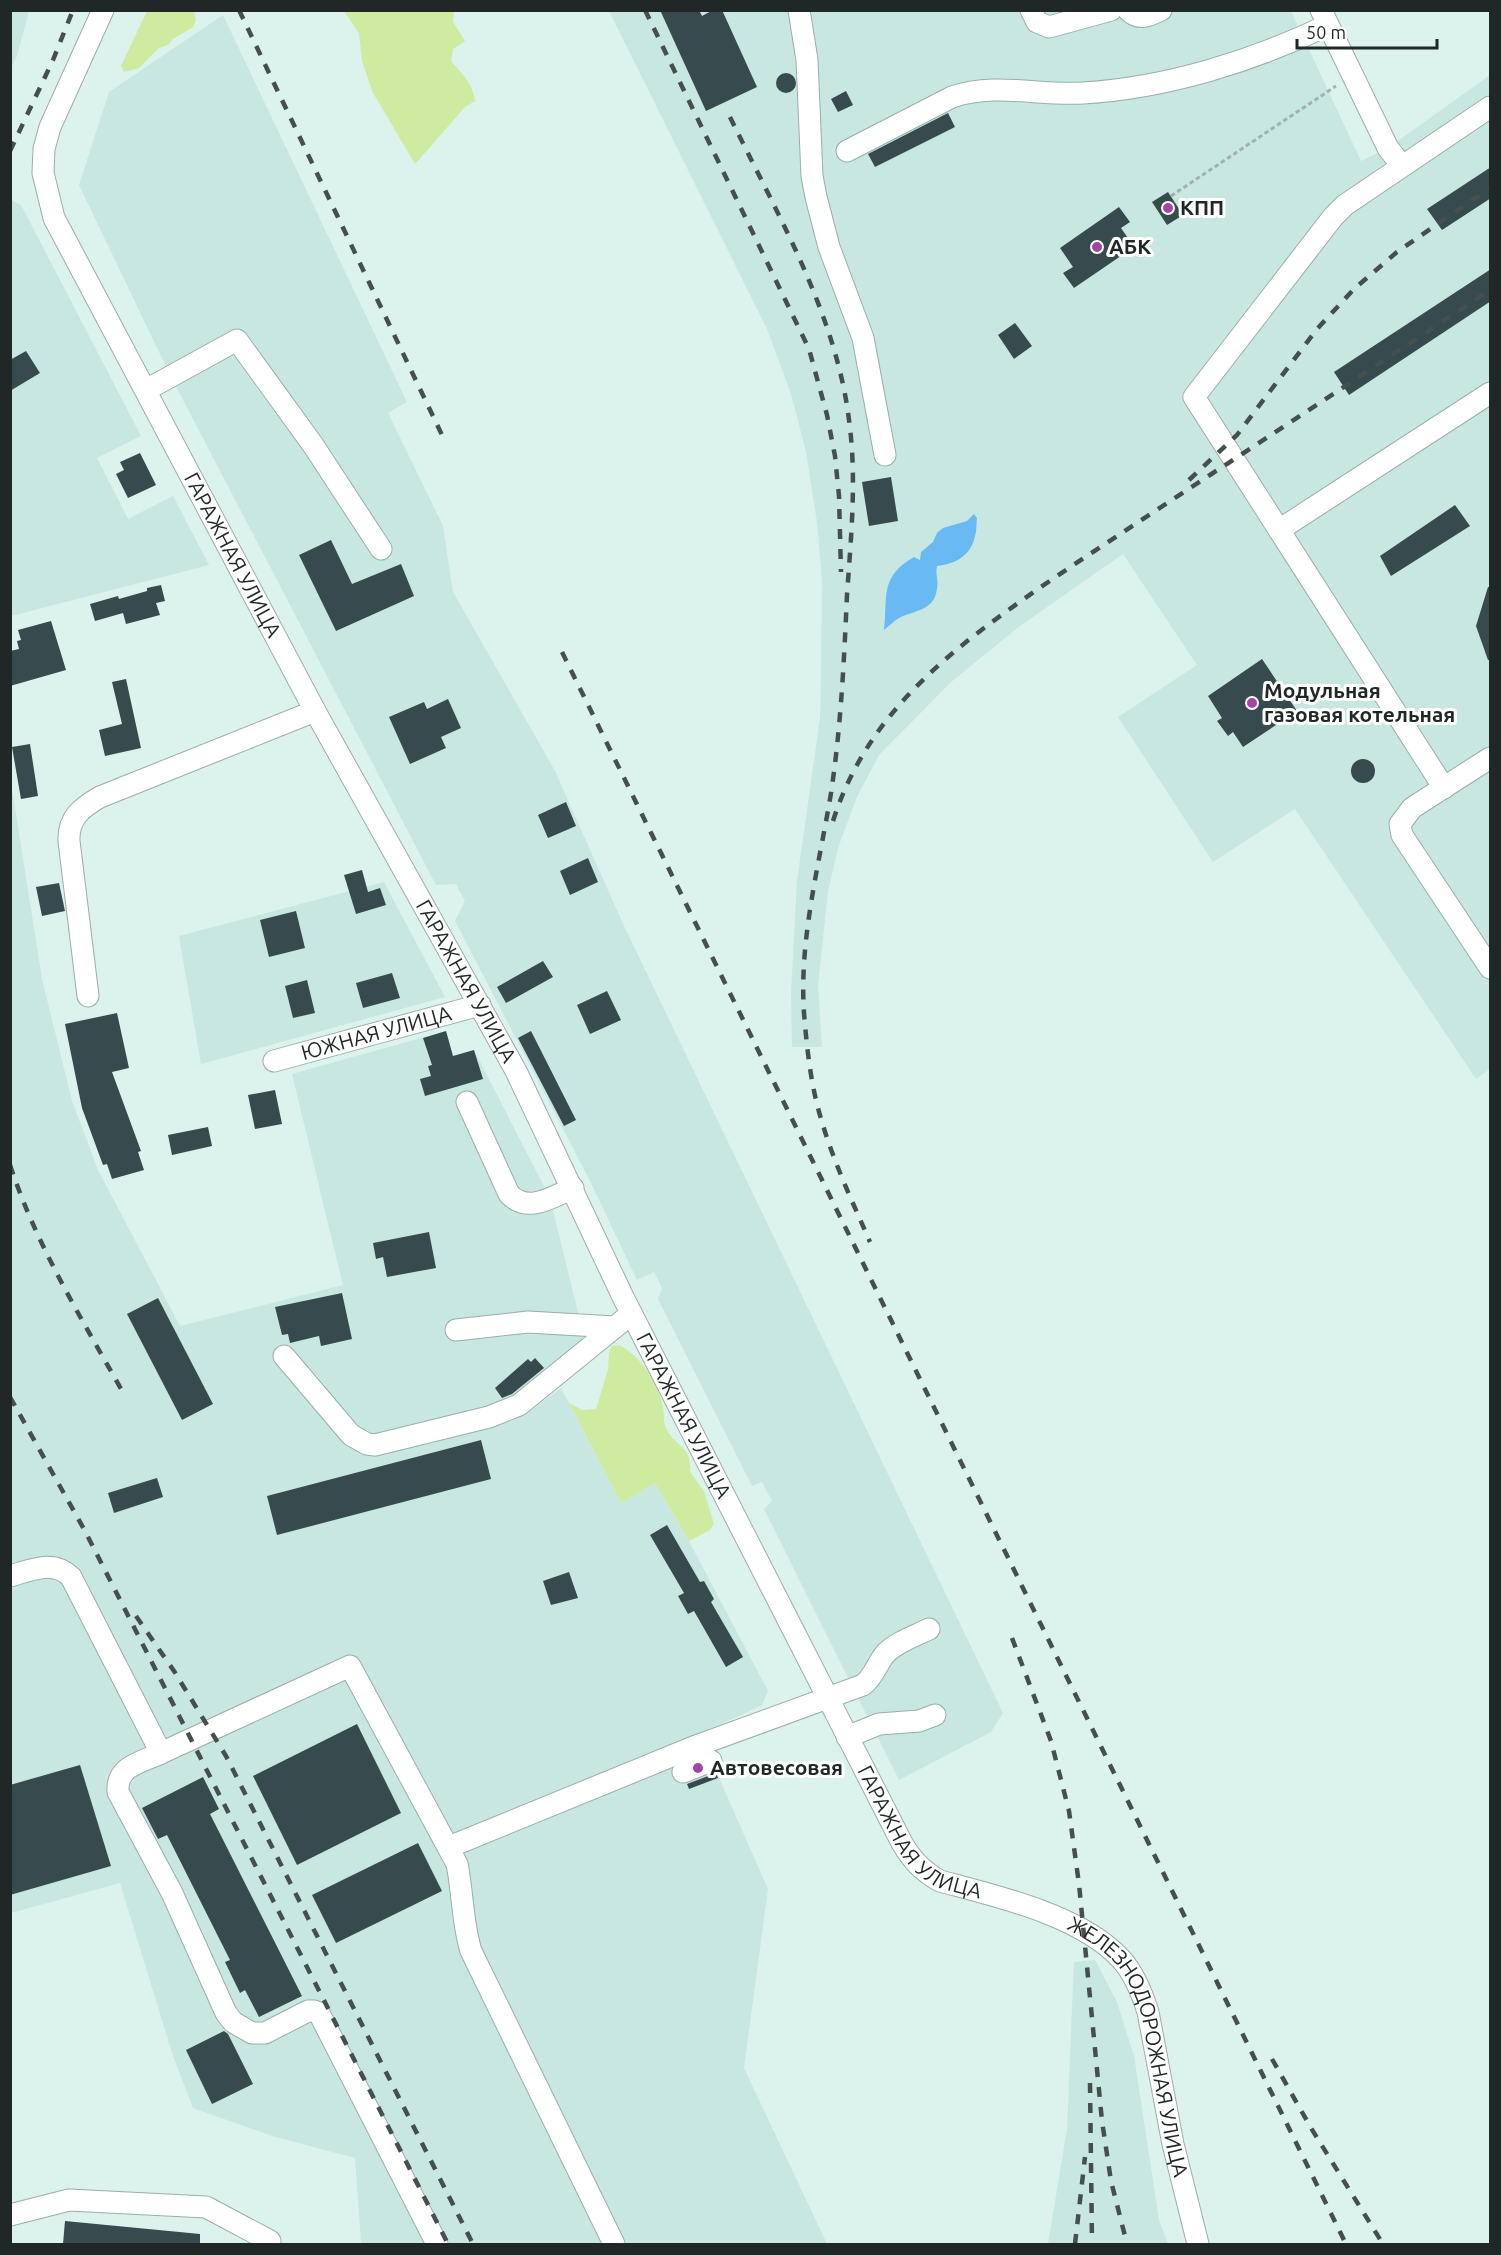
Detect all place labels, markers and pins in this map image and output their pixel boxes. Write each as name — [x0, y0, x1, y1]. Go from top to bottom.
place label: КПП — [1180, 195, 1224, 219]
marker: КПП — [1161, 201, 1175, 215]
place label: АБК — [1109, 234, 1151, 258]
marker: АБК — [1090, 240, 1104, 254]
place label: Модульная газовая котельная — [1264, 678, 1455, 726]
marker: Модульная газовая котельная — [1245, 696, 1259, 710]
place label: Автовесовая — [710, 1755, 843, 1779]
marker: Автовесовая — [691, 1761, 705, 1775]

